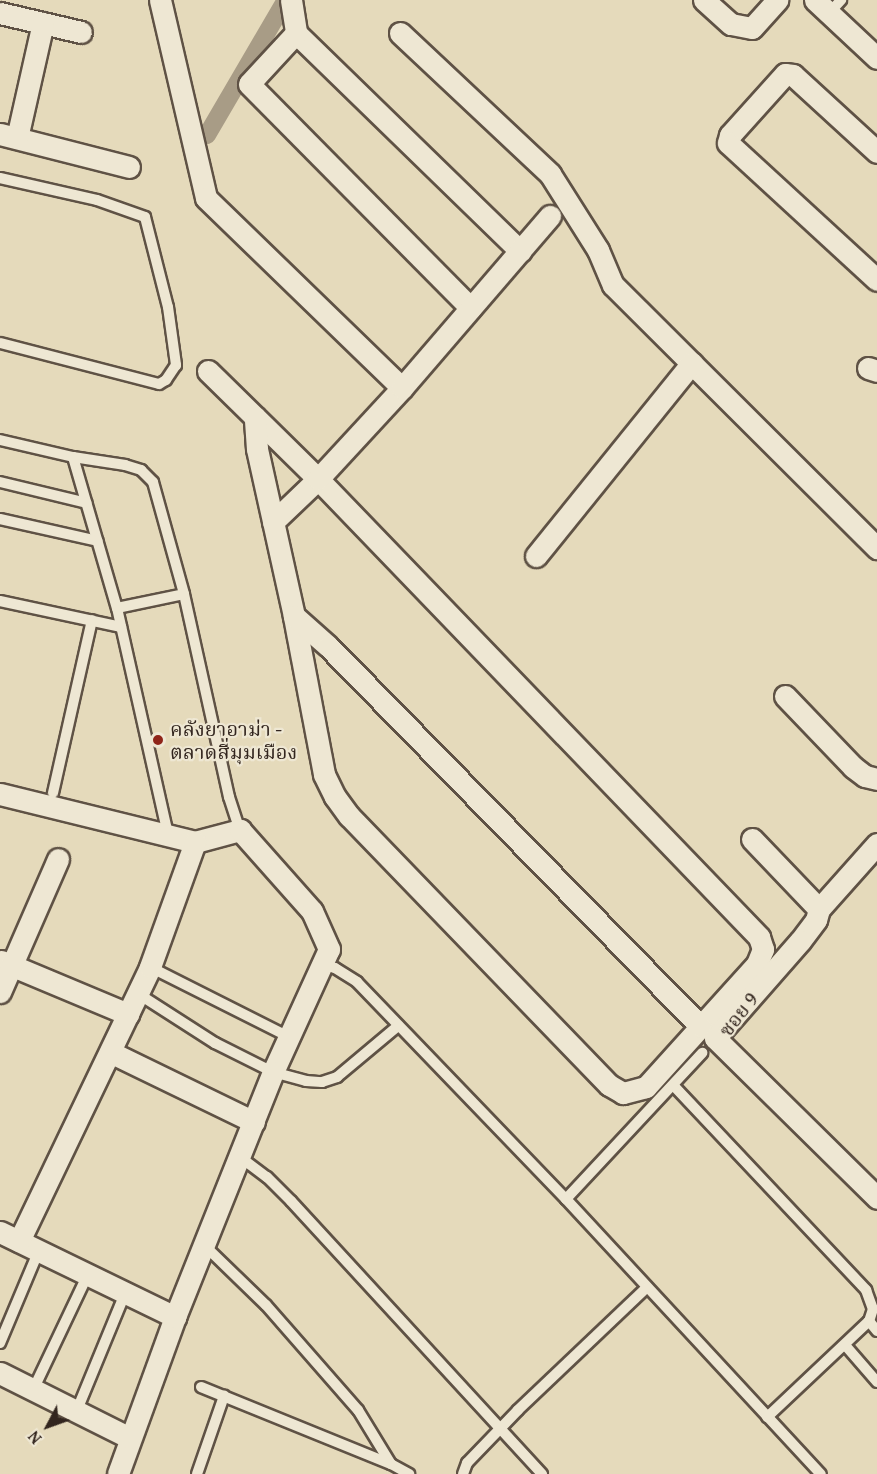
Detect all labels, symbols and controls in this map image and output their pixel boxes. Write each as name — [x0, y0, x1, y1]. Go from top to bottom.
place label: คลังยาอาม่า - ตลาดสี่มุมเมือง — [170, 716, 297, 763]
marker: คลังยาอาม่า - ตลาดสี่มุมเมือง — [151, 733, 165, 747]
street label: ซอย 9 — [713, 987, 763, 1041]
north arrow — [18, 1396, 78, 1456]
text: N — [22, 1426, 47, 1450]

